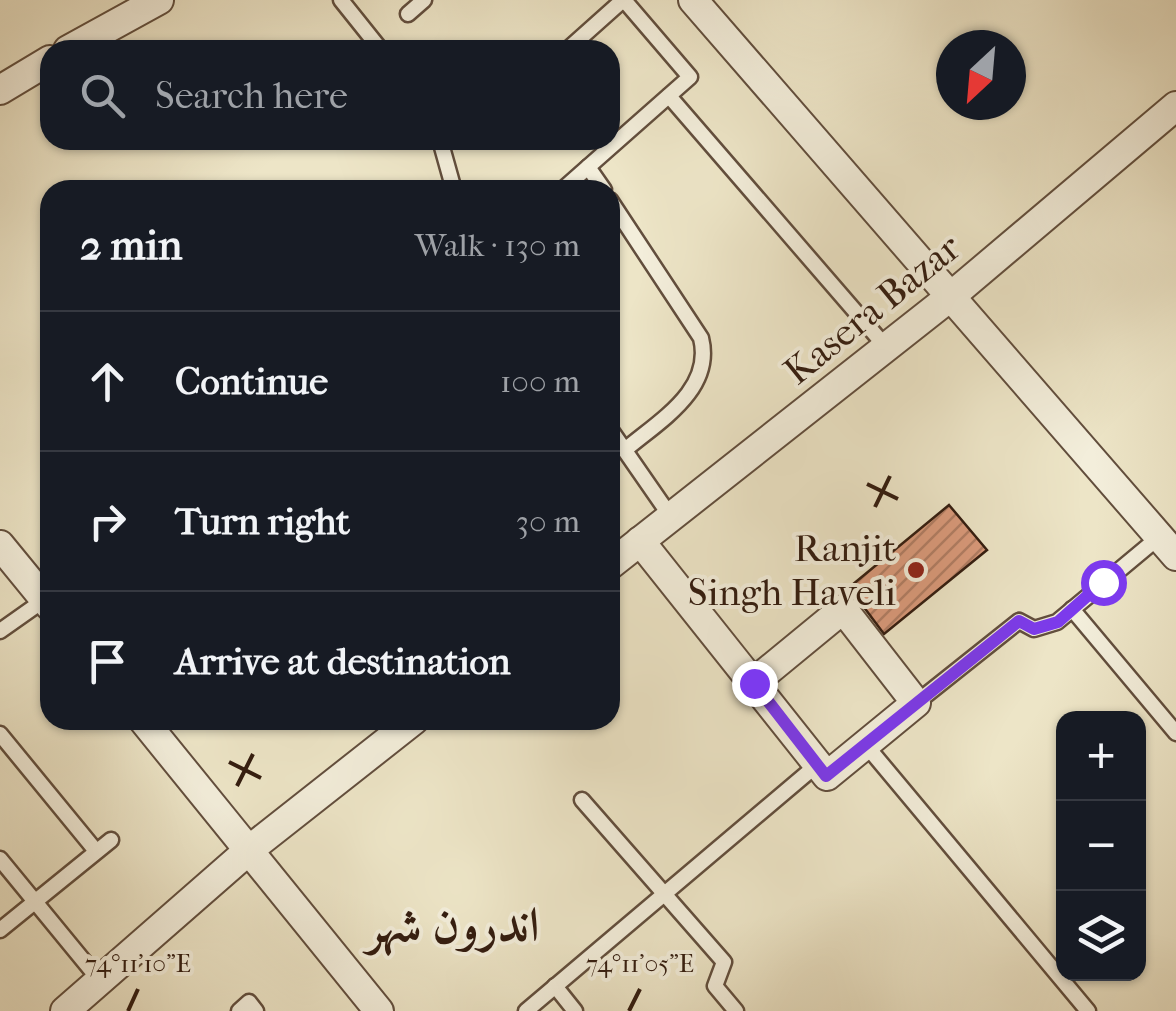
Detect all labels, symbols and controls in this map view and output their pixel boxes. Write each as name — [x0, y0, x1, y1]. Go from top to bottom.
north arrow — [936, 30, 1026, 120]
search box — [40, 40, 620, 150]
icon: search — [75, 68, 130, 123]
text: Search here — [155, 73, 348, 118]
text: 2 min — [80, 221, 182, 270]
street label: Kasera Bazar — [775, 224, 970, 394]
text: Walk · 130 m — [415, 227, 580, 264]
icon: ahead — [80, 354, 135, 409]
text: Continue — [175, 359, 328, 404]
text: 100 m — [500, 363, 580, 400]
icon: right — [80, 494, 135, 549]
text: Turn right — [175, 499, 350, 544]
text: 30 m — [516, 503, 580, 540]
place label: Ranjit Singh Haveli — [688, 526, 896, 615]
marker: Ranjit Singh Haveli — [905, 559, 927, 581]
route start — [1081, 560, 1127, 606]
icon: arrive — [80, 634, 135, 689]
text: Arrive at destination — [175, 639, 511, 684]
route end — [732, 661, 778, 707]
map controls — [1056, 711, 1146, 981]
button: + — [1056, 711, 1146, 801]
button: − — [1056, 801, 1146, 891]
button: layers — [1056, 891, 1146, 981]
district label: اندرون شہر — [362, 897, 539, 957]
text: 74°11'10"E — [85, 949, 191, 978]
text: 74°11'05"E — [586, 949, 694, 978]

